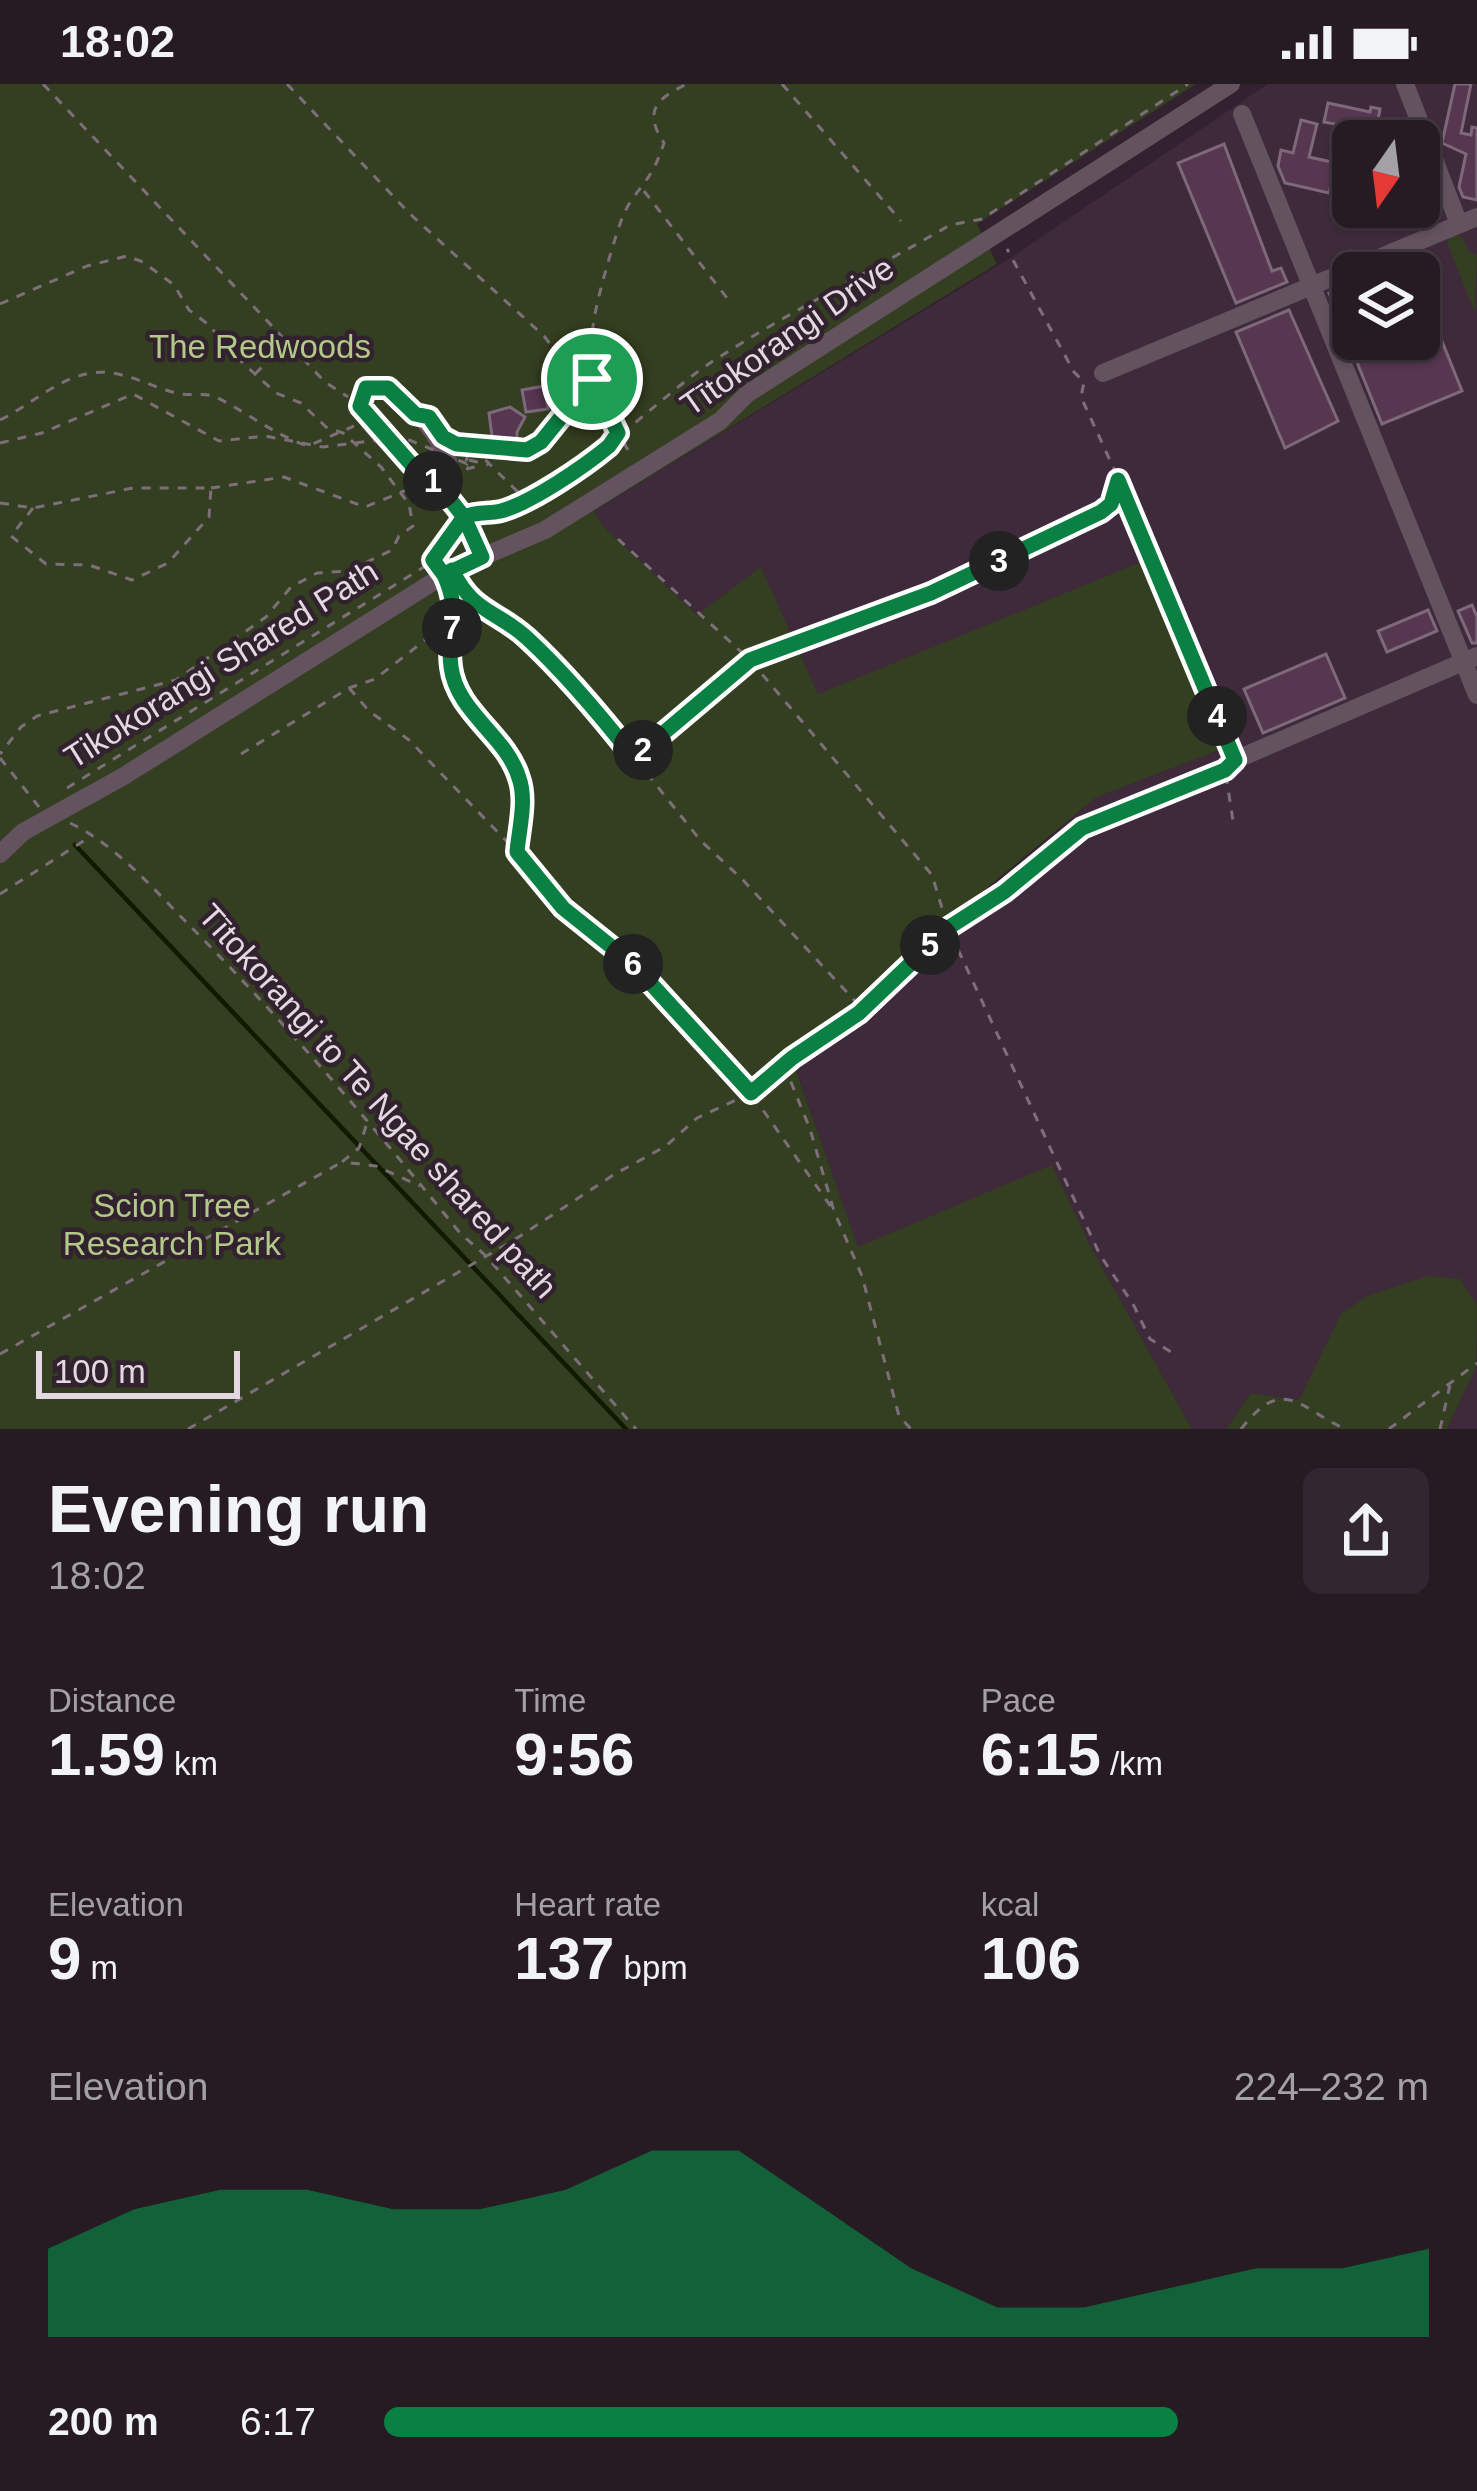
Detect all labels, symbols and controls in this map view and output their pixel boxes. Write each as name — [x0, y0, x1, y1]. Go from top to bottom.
text: 18:02 — [60, 16, 175, 67]
north arrow — [1332, 120, 1440, 228]
map controls — [1332, 120, 1440, 360]
street label: Tītokorangi Drive — [673, 249, 901, 423]
button: layers — [1332, 252, 1440, 360]
park label: The Redwoods — [149, 328, 371, 365]
pin — [541, 328, 643, 430]
icon: arrive — [559, 346, 625, 412]
pin: 1 — [403, 451, 463, 511]
text: 1 — [424, 462, 442, 499]
pin: 3 — [969, 531, 1029, 591]
text: 3 — [990, 542, 1008, 579]
street label: Tikokorangi Shared Path — [58, 552, 384, 776]
pin: 7 — [422, 598, 482, 658]
text: 7 — [443, 609, 461, 646]
pin: 4 — [1187, 686, 1247, 746]
text: 4 — [1208, 697, 1226, 734]
pin: 2 — [613, 720, 673, 780]
text: 2 — [634, 731, 652, 768]
street label: Tītokorangi to Te Ngae shared path — [191, 897, 565, 1305]
pin: 5 — [900, 915, 960, 975]
text: 5 — [921, 926, 939, 963]
pin: 6 — [603, 934, 663, 994]
text: 6 — [624, 945, 642, 982]
park label: Scion Tree Research Park — [63, 1187, 282, 1262]
scale bar — [36, 1345, 240, 1398]
text: 100 m — [54, 1353, 146, 1390]
button: share — [1303, 1468, 1429, 1594]
text: Evening run — [48, 1472, 429, 1546]
text: 18:02 — [48, 1554, 146, 1597]
text: Distance — [48, 1682, 176, 1719]
text: Time — [514, 1682, 586, 1719]
text: Pace — [981, 1682, 1056, 1719]
text: 1.59 — [48, 1721, 165, 1788]
text: 9:56 — [514, 1721, 634, 1788]
text: 6:15 — [981, 1721, 1101, 1788]
text: km — [165, 1745, 218, 1782]
text: /km — [1101, 1745, 1163, 1782]
text: Elevation — [48, 1886, 184, 1923]
text: Heart rate — [514, 1886, 661, 1923]
text: kcal — [981, 1886, 1039, 1923]
text: 9 — [48, 1925, 81, 1992]
text: 137 — [514, 1925, 614, 1992]
text: 106 — [981, 1925, 1081, 1992]
text: m — [81, 1949, 118, 1986]
text: bpm — [614, 1949, 688, 1986]
text: Elevation — [48, 2065, 208, 2108]
text: 224–232 m — [1234, 2065, 1429, 2108]
text: 200 m — [48, 2400, 159, 2443]
text: 6:17 — [240, 2400, 316, 2443]

